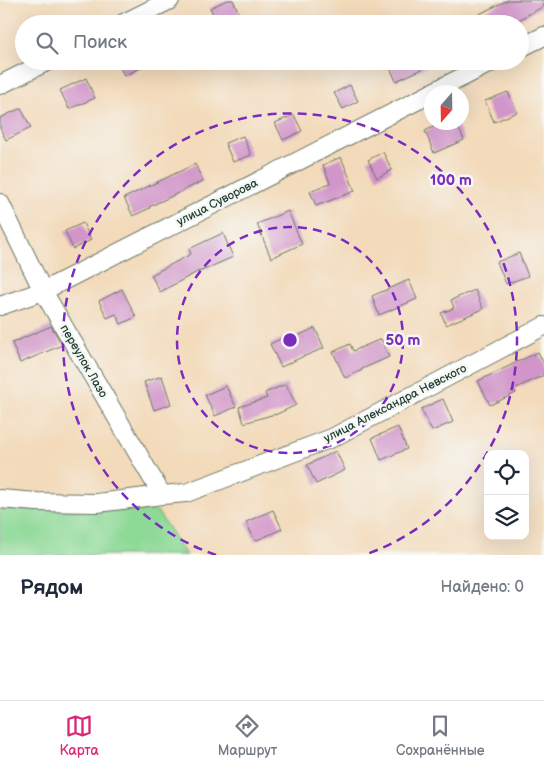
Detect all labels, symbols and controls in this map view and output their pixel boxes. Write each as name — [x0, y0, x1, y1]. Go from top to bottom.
search box — [15, 15, 529, 70]
icon: search — [33, 29, 61, 57]
text: Поиск — [73, 31, 127, 54]
north arrow — [424, 85, 469, 130]
text: 100 m — [430, 171, 472, 190]
street label: улица Суворова — [174, 176, 260, 229]
street label: переулок Лазо — [57, 322, 111, 401]
centre of rings — [281, 331, 299, 349]
text: 50 m — [386, 331, 421, 350]
street label: улица Александра Невского — [321, 361, 469, 446]
map controls — [484, 450, 529, 540]
button: locate — [484, 450, 529, 495]
button: layers — [484, 495, 529, 540]
text: Рядом — [20, 575, 83, 600]
text: Найдено: 0 — [441, 578, 524, 597]
tab: Карта — [59, 712, 99, 759]
tab: Маршрут — [218, 712, 277, 759]
tab: Сохранённые — [396, 712, 485, 759]

